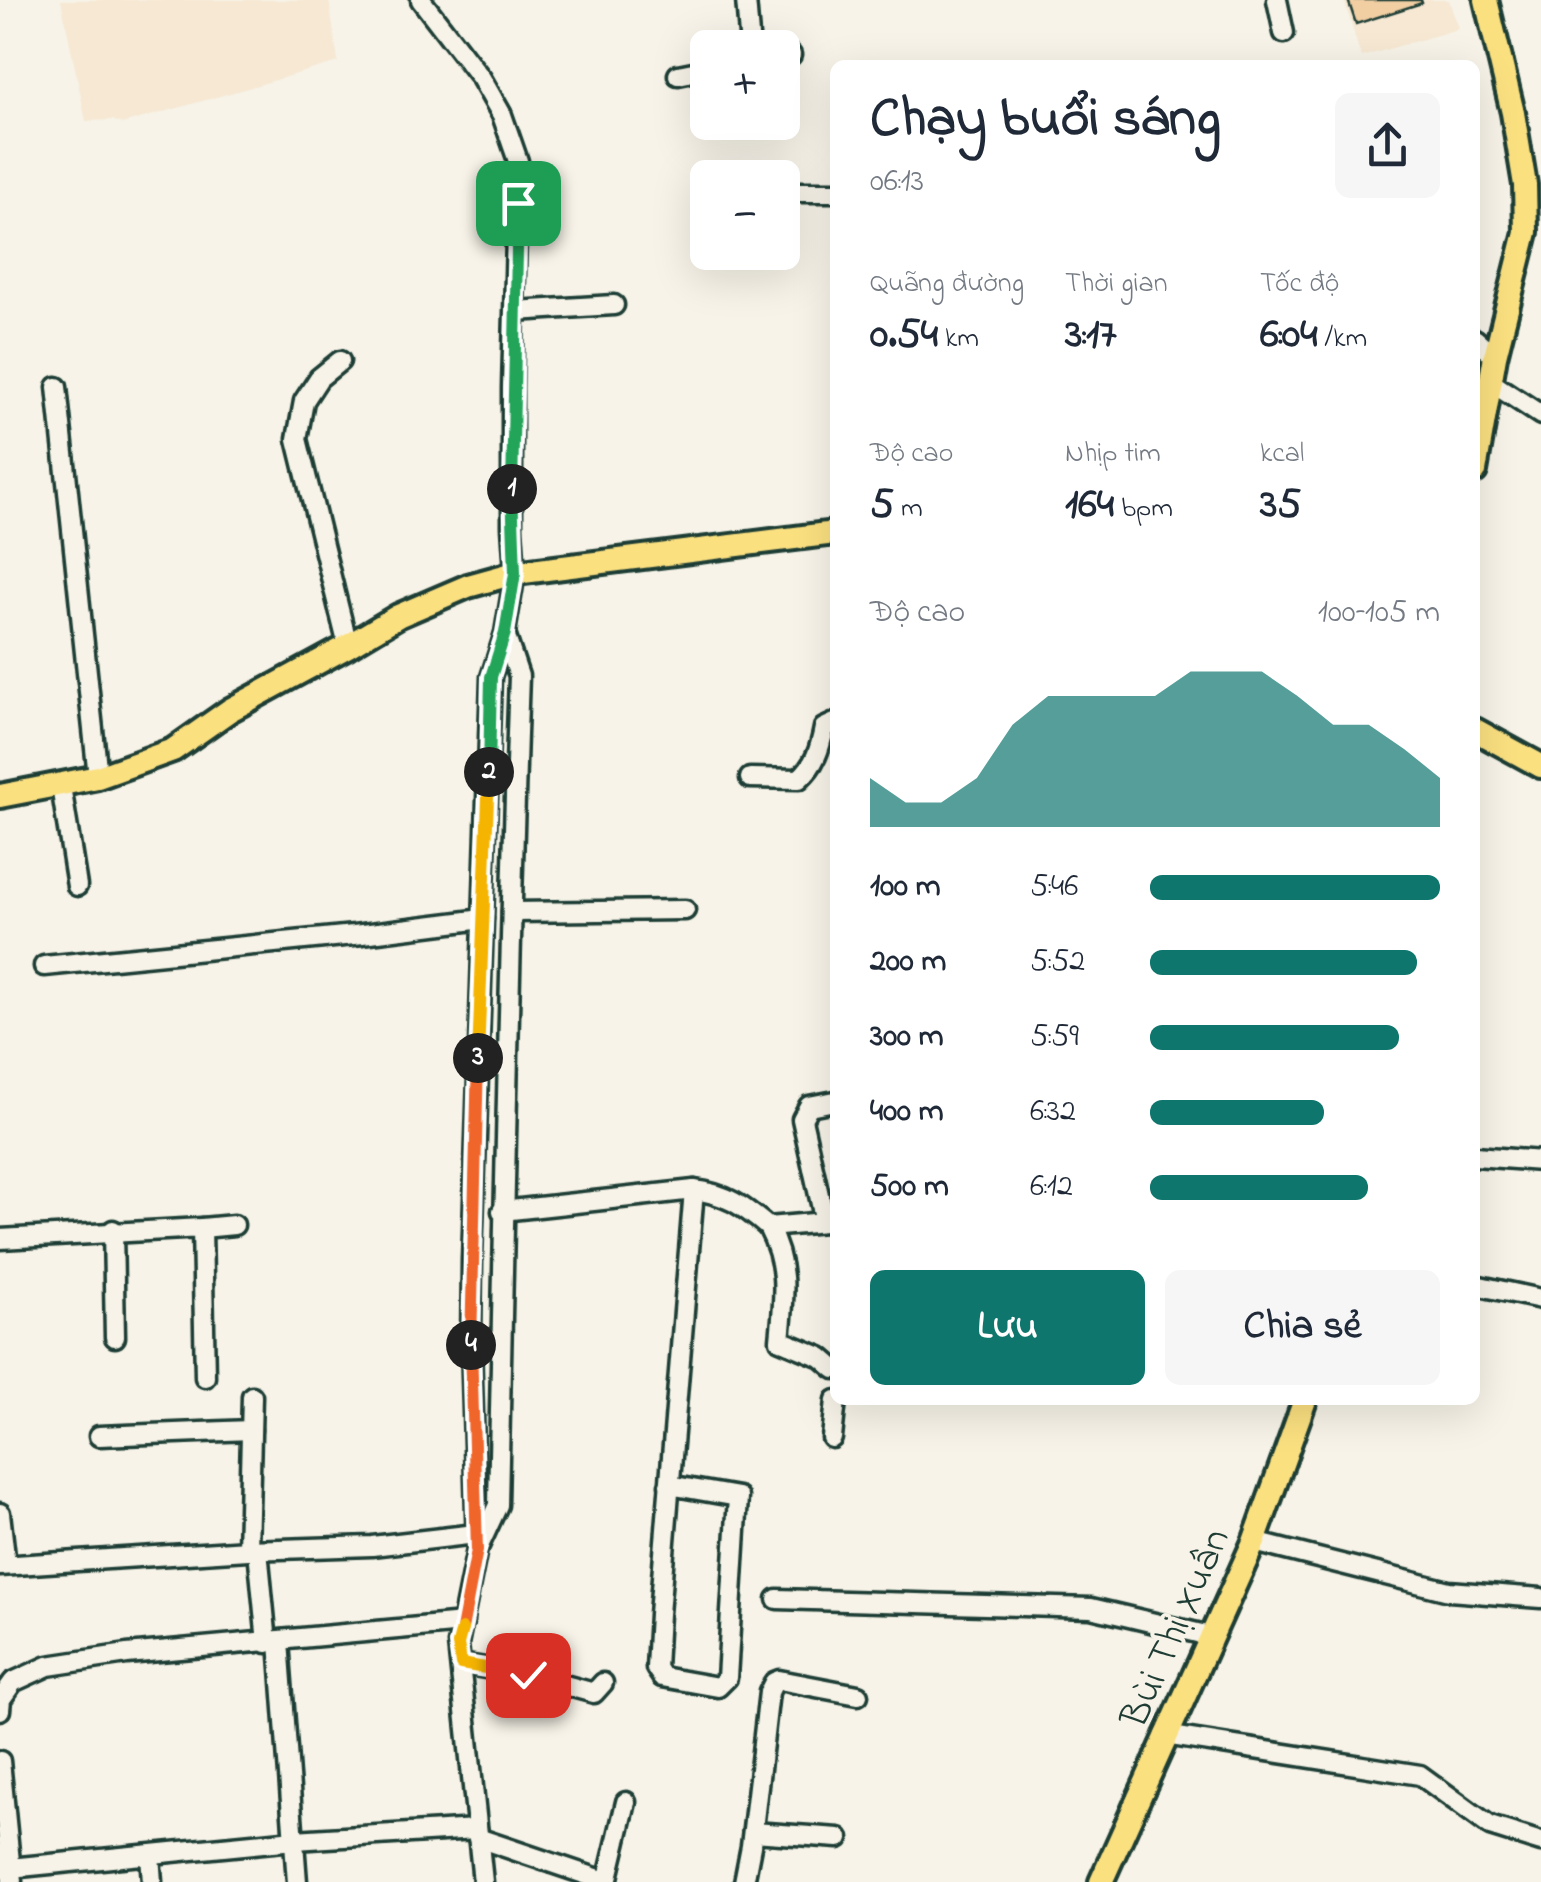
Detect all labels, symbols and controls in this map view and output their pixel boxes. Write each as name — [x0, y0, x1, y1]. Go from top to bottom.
map controls — [690, 30, 800, 270]
button: + — [690, 30, 800, 140]
text: Chạy buổi sáng — [870, 81, 1221, 161]
button: share — [1335, 93, 1440, 198]
text: 06:13 — [870, 159, 924, 206]
button: − — [690, 160, 800, 270]
pin — [476, 161, 561, 246]
icon: arrive — [491, 176, 546, 231]
text: Quãng đường — [870, 264, 1024, 305]
text: Thời gian — [1065, 264, 1168, 305]
text: Tốc độ — [1260, 264, 1338, 305]
text: 0.54 — [870, 305, 938, 366]
text: 3:17 — [1065, 305, 1117, 366]
text: 6:04 — [1260, 305, 1318, 366]
text: km — [938, 319, 979, 360]
text: /km — [1318, 319, 1367, 360]
text: Độ cao — [870, 434, 953, 475]
text: Nhịp tim — [1065, 434, 1161, 475]
text: kcal — [1260, 434, 1305, 475]
pin: 1 — [487, 464, 537, 514]
text: 1 — [508, 468, 516, 509]
text: 5 — [870, 475, 894, 536]
text: 164 — [1065, 475, 1114, 536]
text: 35 — [1260, 475, 1301, 536]
text: m — [894, 489, 923, 530]
text: bpm — [1114, 489, 1173, 530]
text: Độ cao — [870, 590, 965, 637]
text: 100–105 m — [1318, 590, 1440, 637]
pin: 2 — [464, 747, 514, 797]
text: 2 — [482, 751, 496, 792]
text: 100 m — [870, 864, 941, 911]
text: 5:46 — [1030, 864, 1078, 911]
text: 200 m — [870, 939, 946, 986]
text: 5:52 — [1030, 939, 1085, 986]
text: 300 m — [870, 1014, 944, 1061]
text: 5:59 — [1030, 1014, 1079, 1061]
pin: 3 — [453, 1033, 503, 1083]
text: 3 — [472, 1037, 484, 1078]
text: 400 m — [870, 1089, 944, 1136]
text: 6:32 — [1030, 1089, 1076, 1136]
text: 500 m — [870, 1164, 949, 1211]
text: 6:12 — [1030, 1164, 1073, 1211]
button: Lưu — [870, 1270, 1145, 1385]
button: Chia sẻ — [1165, 1270, 1440, 1385]
pin: 4 — [446, 1320, 496, 1370]
text: 4 — [465, 1324, 477, 1365]
street label: Bùi Thị Xuân — [1106, 1519, 1247, 1739]
pin — [486, 1633, 571, 1718]
icon: check — [501, 1648, 556, 1703]

